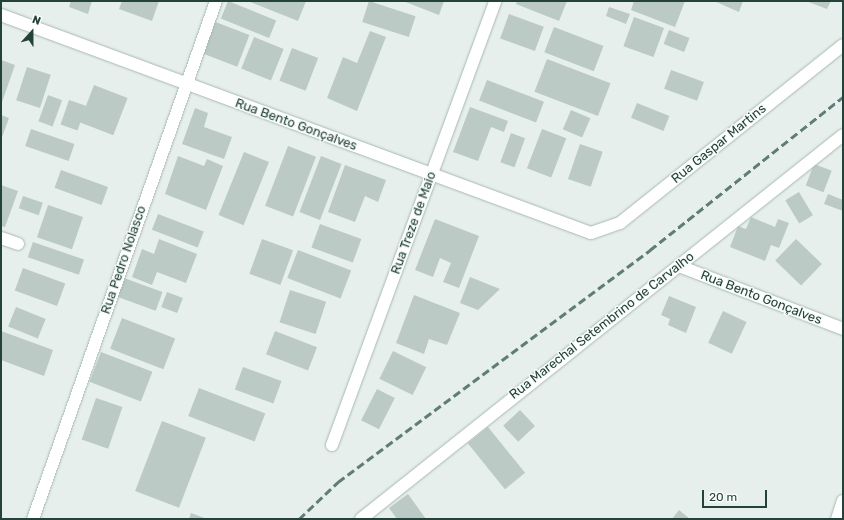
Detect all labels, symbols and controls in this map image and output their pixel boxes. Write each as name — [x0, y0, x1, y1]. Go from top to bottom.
north arrow — [12, 12, 52, 52]
text: N — [30, 13, 42, 28]
street label: Rua Bento Gonçalves — [233, 96, 359, 154]
street label: Rua Gaspar Martins — [668, 101, 770, 187]
street label: Rua Treze de Maio — [388, 169, 440, 277]
street label: Rua Pedro Nolasco — [98, 204, 150, 316]
street label: Rua Marechal Setembrino de Carvalho — [507, 249, 697, 403]
street label: Rua Bento Gonçalves — [698, 268, 824, 328]
scale bar — [704, 482, 769, 508]
text: 20 m — [709, 490, 737, 504]

